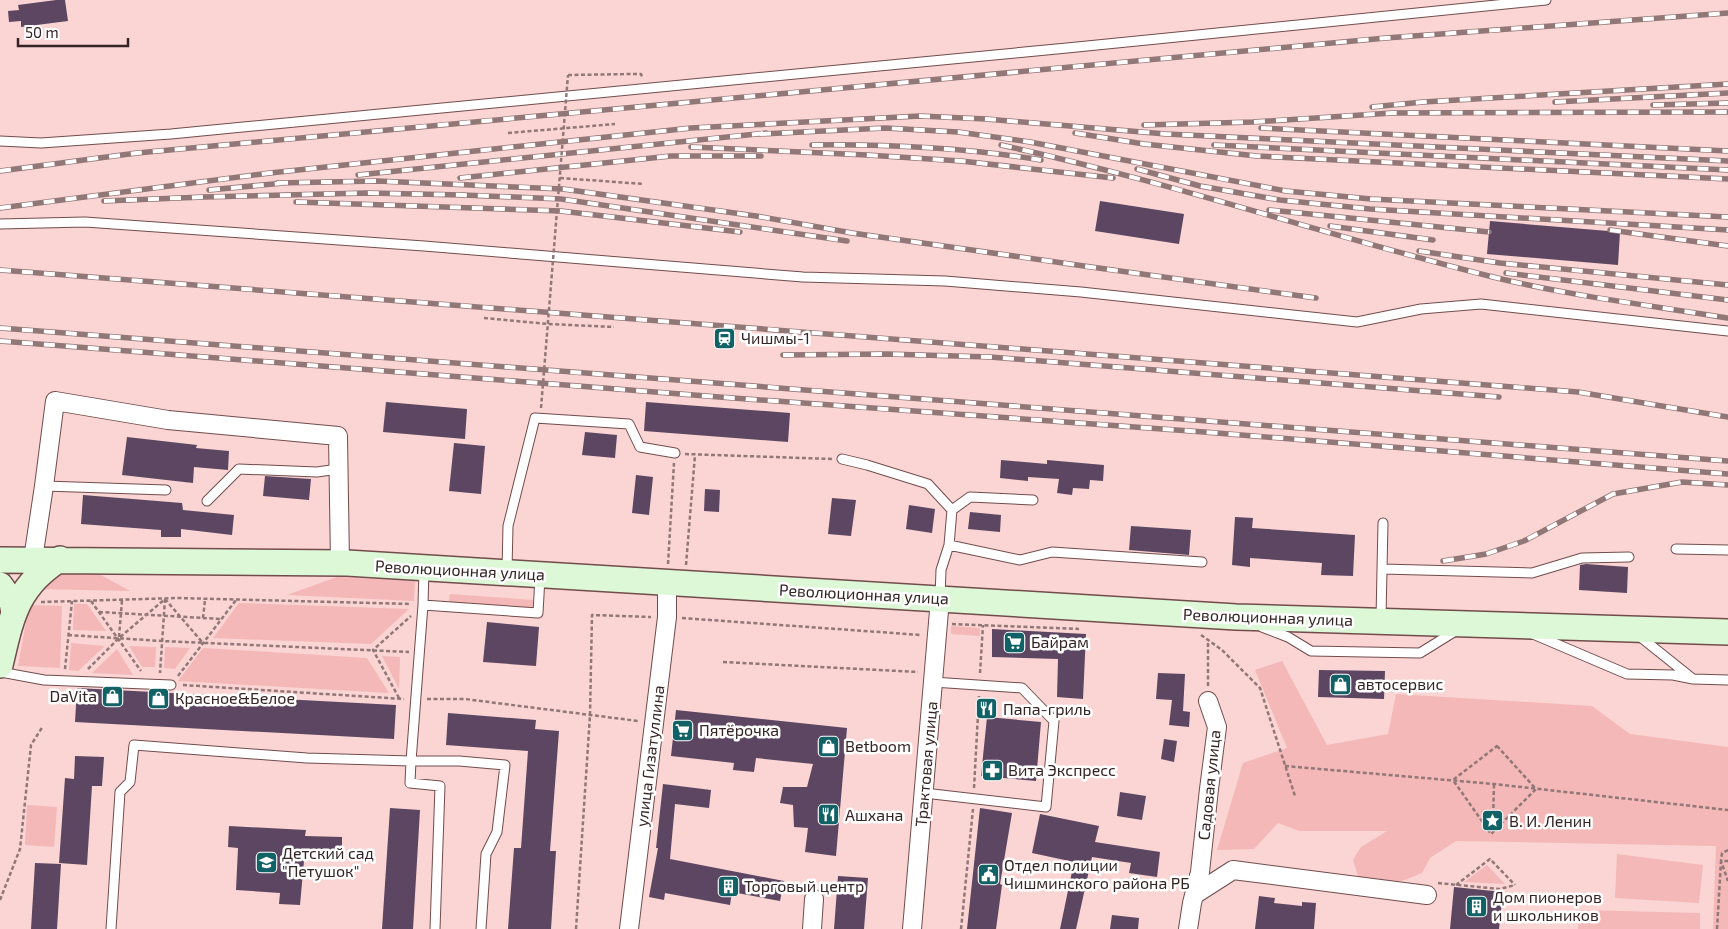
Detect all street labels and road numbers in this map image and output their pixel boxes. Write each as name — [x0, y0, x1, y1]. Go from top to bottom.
street label: Революционная улица — [375, 556, 545, 584]
street label: Революционная улица — [779, 580, 949, 608]
street label: Революционная улица — [1183, 604, 1353, 630]
street label: улица Гизатуллина — [631, 684, 669, 828]
street label: Трактовая улица — [911, 700, 941, 828]
street label: Садовая улица — [1193, 729, 1225, 841]

